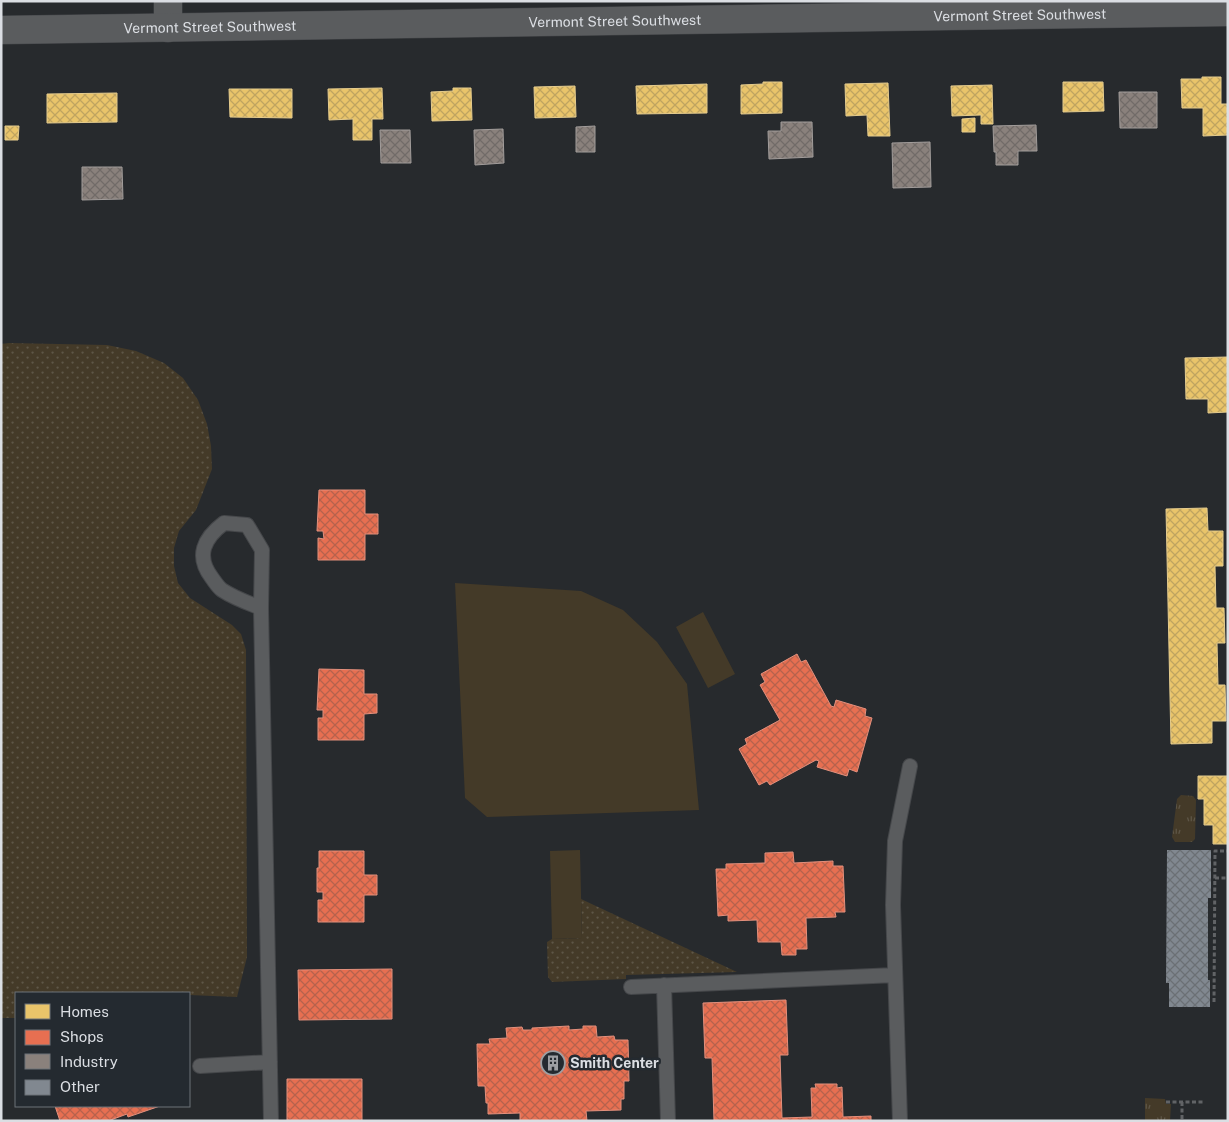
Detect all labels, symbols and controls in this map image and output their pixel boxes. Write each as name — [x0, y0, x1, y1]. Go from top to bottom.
street label: Vermont Street Southwest — [933, 6, 1107, 24]
street label: Vermont Street Southwest — [528, 12, 702, 30]
street label: Vermont Street Southwest — [123, 18, 297, 36]
legend — [15, 992, 190, 1107]
text: Homes — [60, 1003, 109, 1020]
text: Shops — [60, 1028, 104, 1045]
building icon: Smith Center — [540, 1050, 566, 1076]
text: Industry — [60, 1053, 118, 1070]
place label: Smith Center — [570, 1055, 659, 1071]
text: Other — [60, 1078, 100, 1095]

